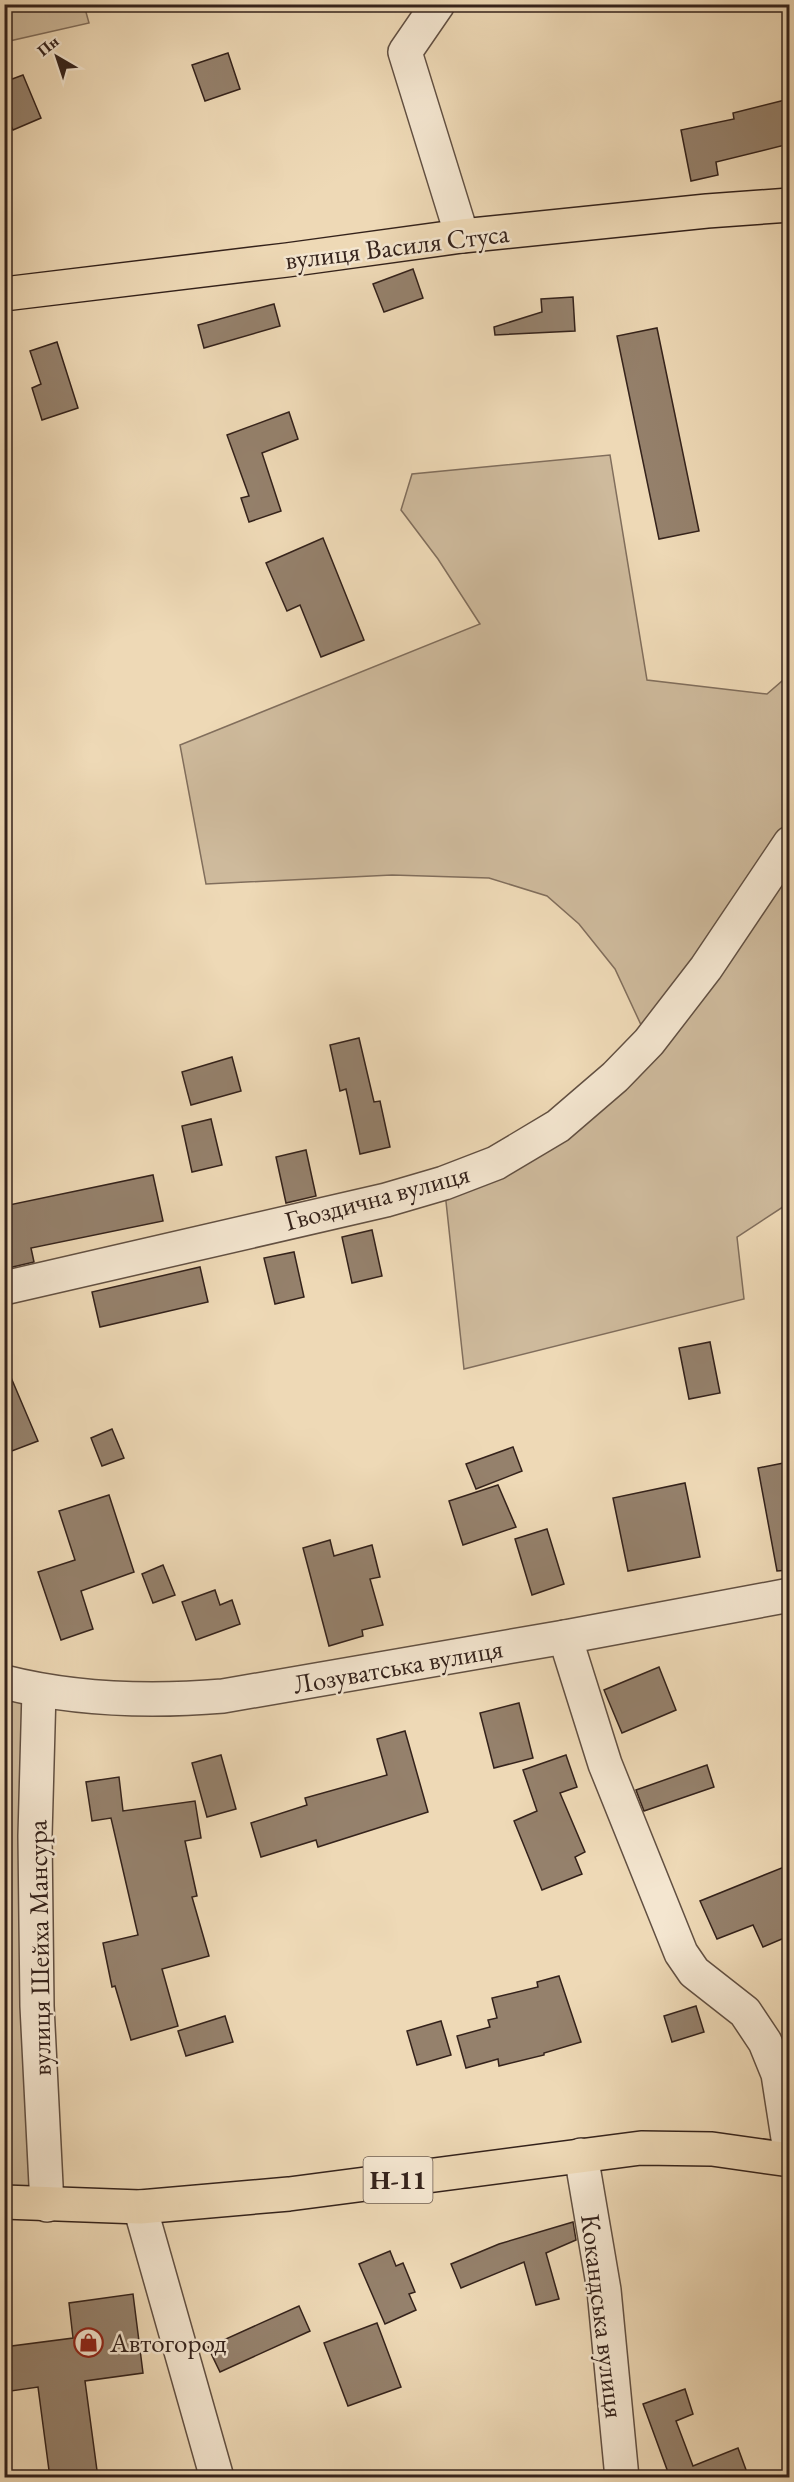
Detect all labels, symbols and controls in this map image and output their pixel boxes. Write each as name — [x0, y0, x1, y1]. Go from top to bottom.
north arrow — [27, 27, 87, 87]
text: Пн — [33, 31, 63, 61]
street label: вулиця Василя Стуса — [283, 215, 511, 277]
street label: Гвоздична вулиця — [281, 1156, 473, 1238]
street label: Лозуватська вулиця — [290, 1630, 506, 1702]
street label: вулиця Шейха Мансура — [19, 1819, 59, 2076]
road number: Н-11 — [364, 2157, 432, 2203]
street label: Кокандська вулиця — [573, 2212, 633, 2420]
place label: Автогород — [109, 2325, 226, 2360]
shop icon: Автогород — [73, 2326, 105, 2358]

